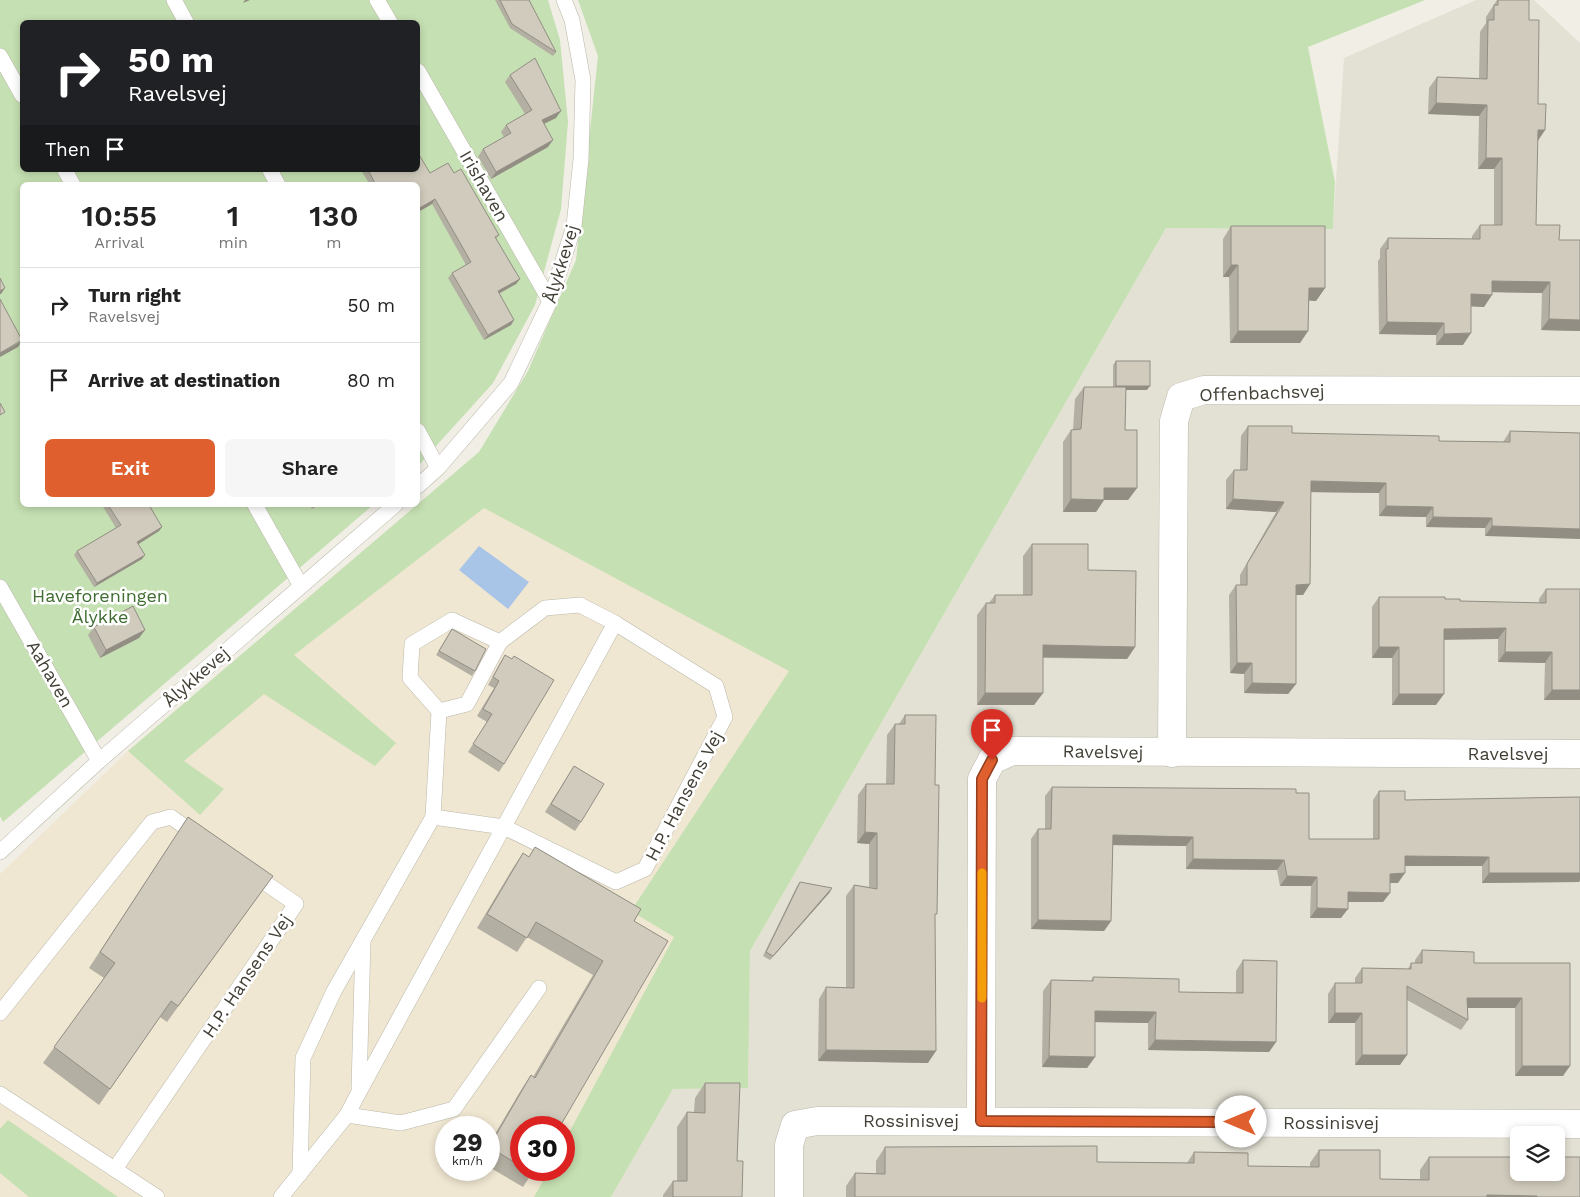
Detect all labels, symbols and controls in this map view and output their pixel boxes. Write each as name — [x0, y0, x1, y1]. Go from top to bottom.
text: 50 m — [128, 39, 214, 81]
icon: right — [45, 40, 110, 105]
text: Ravelsvej — [128, 81, 227, 106]
icon: arrive — [101, 135, 129, 163]
text: Then — [45, 138, 91, 161]
street label: Irishaven — [456, 146, 513, 225]
text: 10:55 — [81, 198, 157, 233]
text: 1 — [227, 198, 239, 233]
text: 130 — [309, 198, 359, 233]
street label: Ålykkevej — [539, 222, 582, 306]
text: Arrival — [94, 233, 144, 252]
text: min — [218, 233, 248, 252]
text: m — [326, 233, 342, 252]
text: Turn right — [88, 284, 181, 307]
icon: right — [45, 291, 73, 319]
text: 50 m — [348, 294, 395, 317]
text: Ravelsvej — [88, 307, 160, 326]
icon: arrive — [45, 366, 73, 394]
text: Arrive at destination — [88, 369, 280, 392]
text: 80 m — [347, 369, 395, 392]
street label: Offenbachsvej — [1199, 380, 1325, 405]
button: Exit — [45, 439, 215, 497]
button: Share — [225, 439, 395, 497]
park label: Haveforeningen Ålykke — [32, 585, 168, 627]
street label: Aahaven — [23, 636, 78, 711]
street label: Ålykkevej — [158, 642, 233, 711]
pin — [971, 709, 1013, 760]
icon: arrive — [978, 716, 1006, 744]
street label: H.P. Hansens Vej — [640, 727, 727, 864]
street label: Ravelsvej — [1062, 740, 1144, 763]
street label: Ravelsvej — [1468, 743, 1548, 764]
street label: H.P. Hansens Vej — [198, 910, 296, 1041]
position arrow — [1214, 1095, 1266, 1147]
street label: Rossinisvej — [863, 1110, 959, 1131]
street label: Rossinisvej — [1283, 1112, 1379, 1133]
speed limit sign: 30 — [510, 1116, 575, 1181]
map controls — [1510, 1126, 1565, 1181]
button: layers — [1510, 1126, 1565, 1181]
text: 29 — [452, 1128, 483, 1157]
text: km/h — [452, 1154, 483, 1168]

